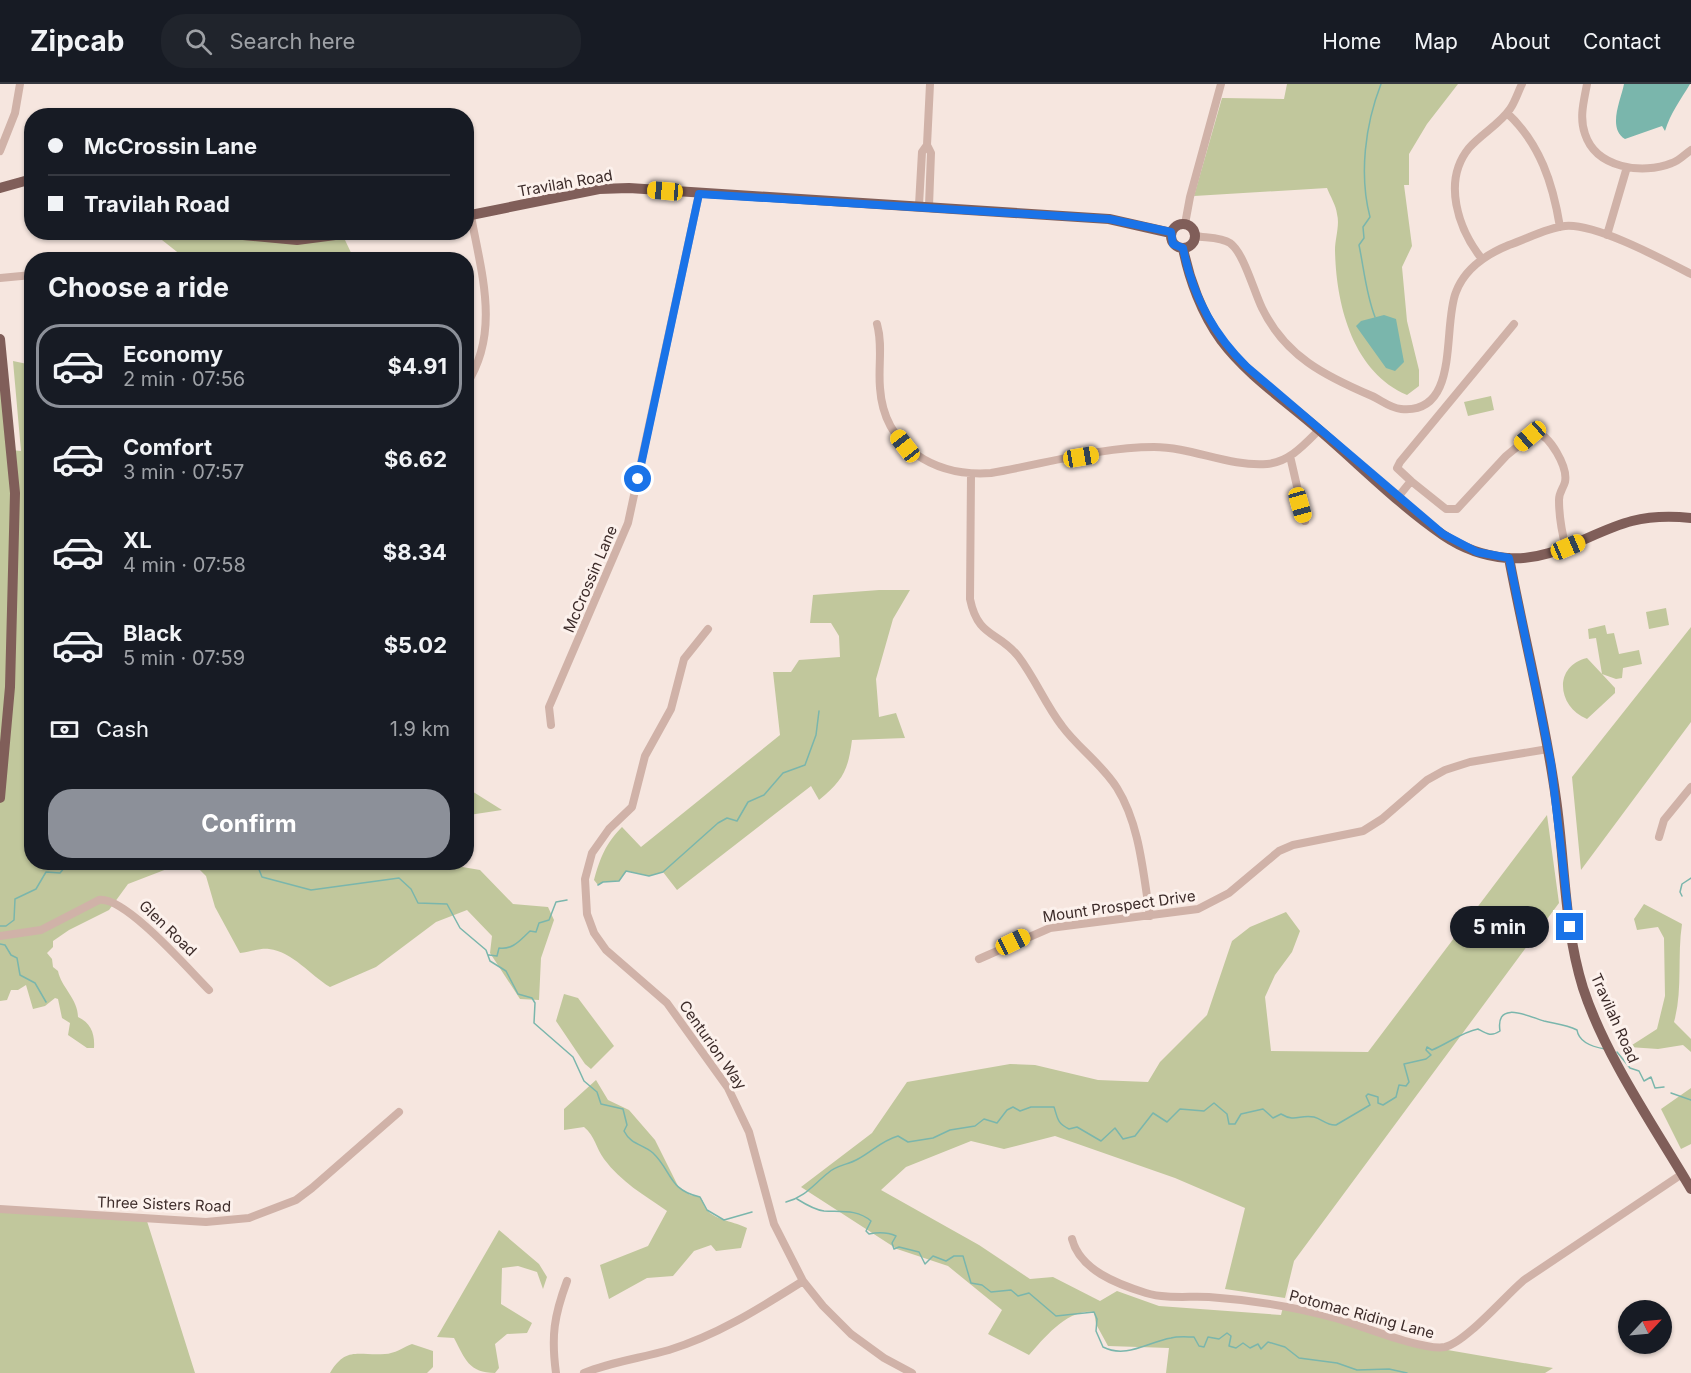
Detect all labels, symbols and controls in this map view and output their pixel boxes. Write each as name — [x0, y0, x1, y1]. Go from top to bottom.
search box — [161, 14, 581, 68]
text: Zipcab — [30, 24, 125, 58]
icon: search — [182, 25, 215, 58]
text: Search here — [230, 28, 355, 54]
text: Home — [1322, 29, 1381, 54]
text: Map — [1414, 29, 1458, 54]
text: About — [1491, 29, 1550, 54]
text: Contact — [1583, 29, 1661, 54]
text: McCrossin Lane — [84, 133, 257, 159]
street label: Travilah Road — [516, 165, 614, 201]
car — [646, 180, 684, 202]
text: Travilah Road — [84, 191, 230, 217]
text: Choose a ride — [48, 271, 229, 304]
icon: car — [51, 339, 105, 393]
text: Economy — [123, 341, 223, 367]
text: $4.91 — [388, 353, 447, 379]
text: 2 min · 07:56 — [123, 367, 245, 391]
car — [1511, 417, 1549, 455]
car — [887, 426, 923, 466]
icon: car — [51, 432, 105, 486]
text: Comfort — [123, 434, 212, 460]
car — [1062, 445, 1100, 469]
text: $6.62 — [384, 446, 447, 472]
text: 3 min · 07:57 — [123, 460, 244, 484]
route start — [624, 465, 651, 492]
car — [1286, 485, 1314, 525]
street label: McCrossin Lane — [559, 523, 621, 635]
icon: car — [51, 525, 105, 579]
text: XL — [123, 527, 152, 553]
car — [1548, 532, 1588, 562]
text: $8.34 — [383, 539, 447, 565]
text: 4 min · 07:58 — [123, 553, 246, 577]
icon: car — [51, 618, 105, 672]
text: Black — [123, 620, 182, 646]
text: $5.02 — [384, 632, 447, 658]
text: 5 min · 07:59 — [123, 646, 245, 670]
icon: cash — [48, 713, 81, 746]
text: Cash — [96, 716, 149, 742]
text: 1.9 km — [390, 717, 450, 741]
button: Confirm — [48, 789, 450, 858]
street label: Mount Prospect Drive — [1041, 886, 1197, 926]
street label: Glen Road — [135, 896, 201, 960]
callout: 5 min — [1450, 906, 1549, 948]
route end — [1556, 913, 1583, 940]
text: 5 min — [1473, 915, 1526, 939]
car — [993, 926, 1033, 958]
street label: Travilah Road — [1587, 970, 1643, 1066]
street label: Centurion Way — [675, 997, 751, 1094]
street label: Three Sisters Road — [97, 1192, 231, 1216]
street label: Potomac Riding Lane — [1287, 1285, 1437, 1343]
north arrow — [1618, 1300, 1672, 1354]
map controls — [1618, 1300, 1672, 1354]

